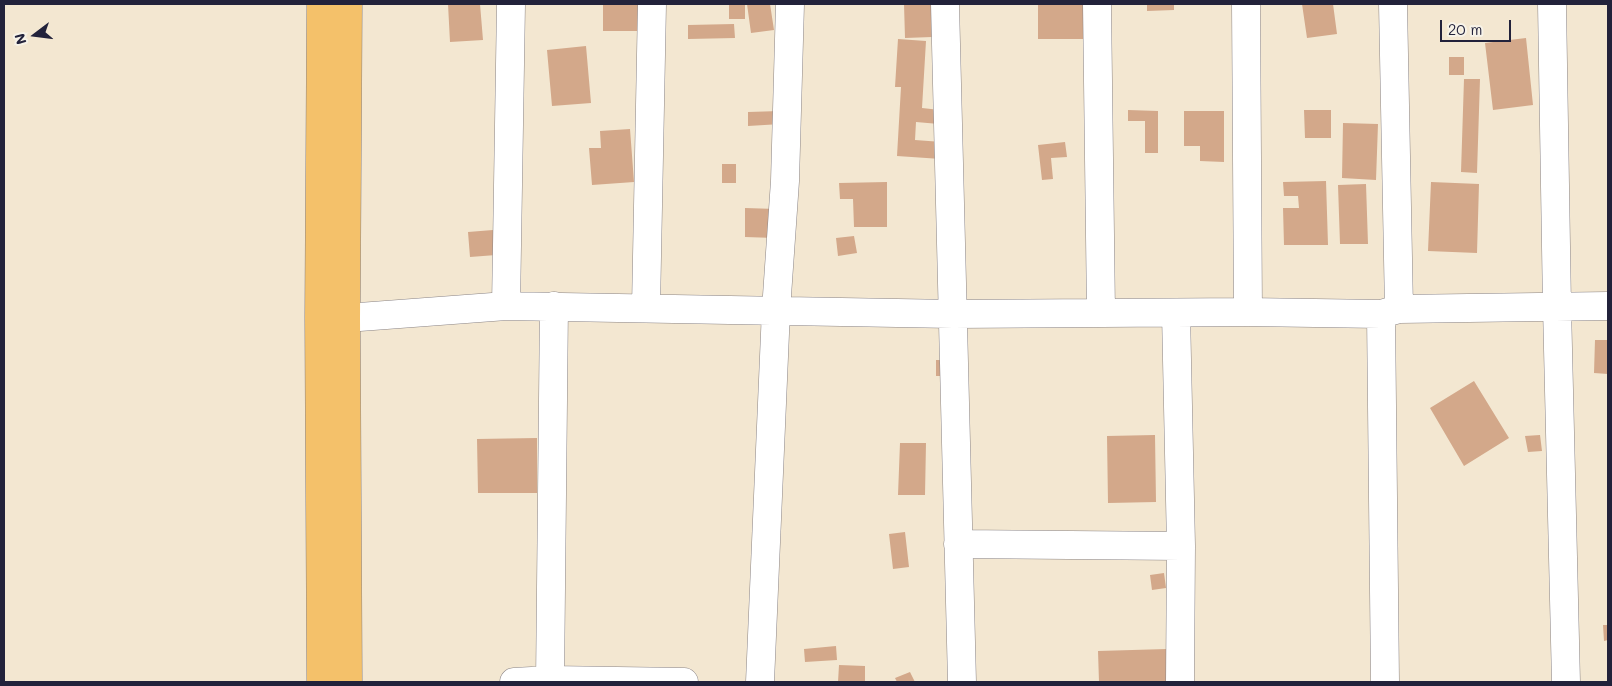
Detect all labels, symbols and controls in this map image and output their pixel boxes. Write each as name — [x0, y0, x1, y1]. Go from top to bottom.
north arrow — [10, 10, 60, 60]
scale bar — [1442, 10, 1513, 42]
text: 20 m — [1448, 19, 1482, 39]
text: N — [9, 31, 31, 47]

